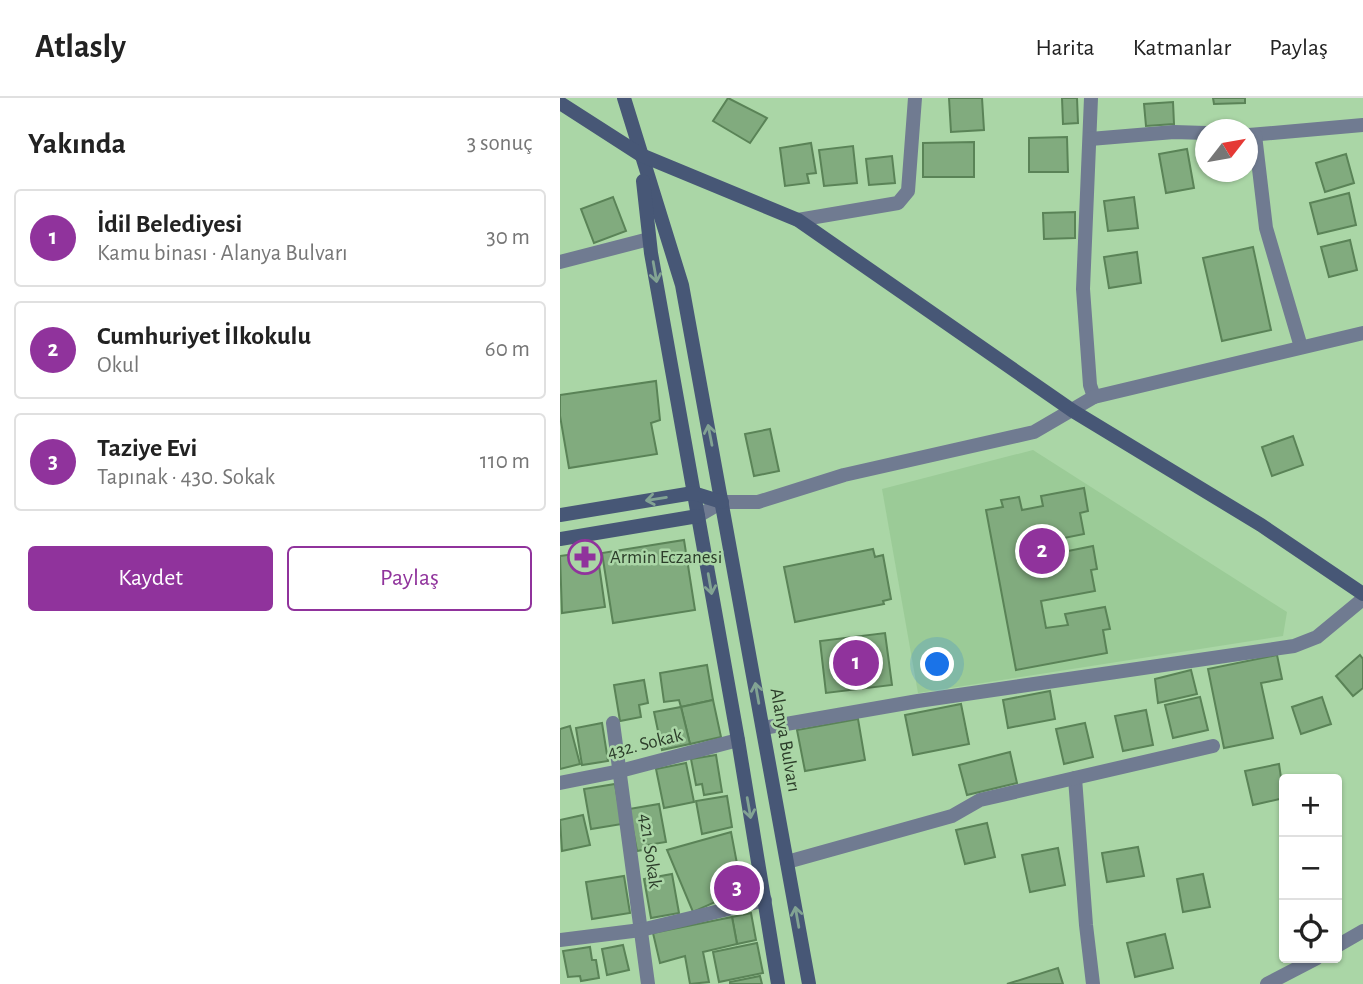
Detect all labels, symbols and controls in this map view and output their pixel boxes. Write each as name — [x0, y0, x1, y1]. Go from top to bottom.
text: Atlasly — [35, 31, 126, 64]
text: Harita — [1036, 36, 1095, 60]
text: Katmanlar — [1133, 36, 1231, 60]
text: Paylaş — [1269, 36, 1328, 60]
north arrow — [1195, 119, 1258, 182]
text: Yakında — [28, 129, 126, 159]
text: 3 sonuç — [467, 132, 532, 155]
text: İdil Belediyesi — [97, 211, 242, 237]
text: 1 — [49, 226, 57, 249]
text: 30 m — [486, 226, 530, 249]
text: Kamu binası · Alanya Bulvarı — [97, 242, 348, 265]
one-way arrow — [649, 260, 662, 283]
text: Cumhuriyet İlkokulu — [97, 323, 311, 349]
text: 2 — [48, 338, 58, 361]
text: 60 m — [485, 338, 530, 361]
text: Okul — [97, 354, 140, 377]
one-way arrow — [703, 424, 716, 447]
text: Taziye Evi — [97, 435, 197, 461]
text: 3 — [48, 450, 58, 473]
text: 110 m — [480, 450, 530, 473]
text: Tapınak · 430. Sokak — [97, 466, 275, 489]
one-way arrow — [645, 493, 668, 506]
pin: 2 — [1019, 525, 1065, 577]
pharmacy icon: Armin Eczanesi — [566, 538, 604, 576]
button: Kaydet — [28, 546, 273, 611]
button: Paylaş — [287, 546, 532, 611]
place label: Armin Eczanesi — [610, 548, 722, 567]
one-way arrow — [704, 572, 717, 595]
pin: 1 — [833, 637, 879, 689]
your location — [920, 647, 954, 681]
one-way arrow — [750, 682, 763, 705]
street label: Alanya Bulvarı — [767, 687, 803, 793]
street label: 432. Sokak — [605, 725, 685, 763]
map controls — [1279, 774, 1342, 963]
button: + — [1279, 774, 1342, 837]
one-way arrow — [743, 796, 757, 819]
street label: 421. Sokak — [635, 812, 665, 890]
button: − — [1279, 837, 1342, 900]
pin: 3 — [714, 862, 760, 914]
button: locate — [1279, 900, 1342, 963]
one-way arrow — [790, 906, 803, 929]

